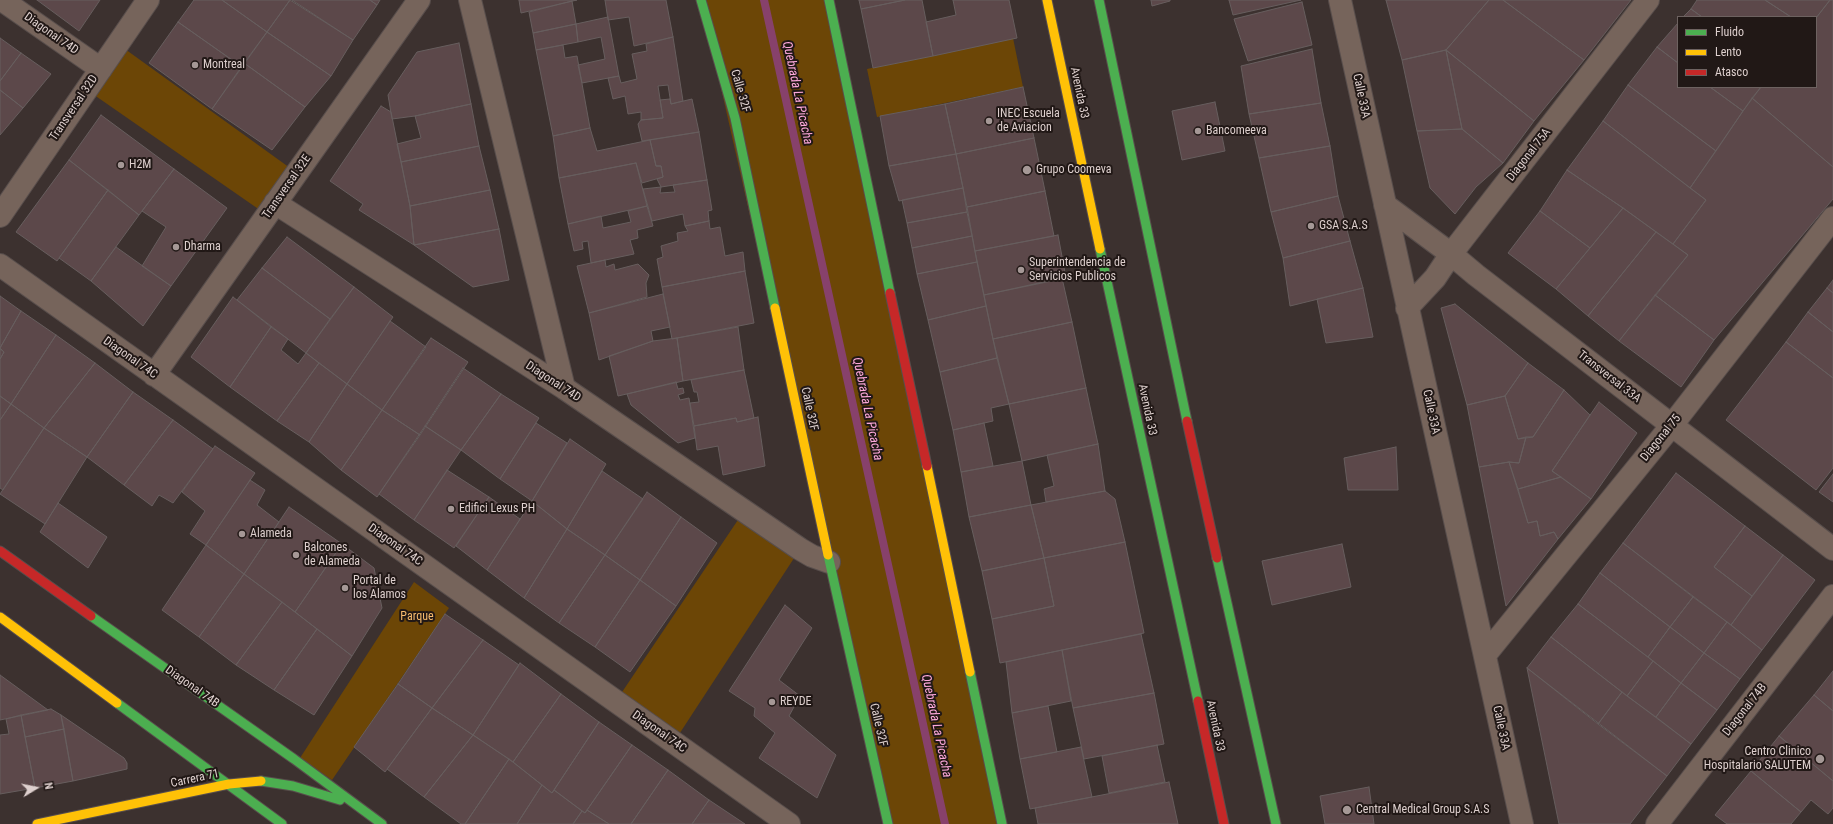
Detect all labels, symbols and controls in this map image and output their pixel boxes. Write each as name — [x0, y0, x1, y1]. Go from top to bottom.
street label: Diagonal 74D — [21, 10, 81, 58]
legend — [1677, 16, 1817, 88]
text: Fluido — [1715, 25, 1744, 39]
water label: Quebrada La Picacha — [778, 40, 816, 146]
text: Lento — [1715, 45, 1742, 59]
place label: Montreal — [203, 58, 245, 72]
marker: Montreal — [190, 60, 200, 70]
text: Atasco — [1715, 65, 1748, 79]
street label: Avenida 33 — [1067, 66, 1091, 120]
street label: Calle 32F — [727, 68, 753, 114]
street label: Transversal 32D — [47, 72, 101, 144]
street label: Calle 33A — [1349, 72, 1373, 120]
place label: INEC Escuela de Aviacion — [997, 107, 1060, 135]
marker: INEC Escuela de Aviacion — [984, 116, 994, 126]
place label: Bancomeeva — [1206, 124, 1267, 138]
marker: Bancomeeva — [1193, 126, 1203, 136]
street label: Diagonal 75A — [1504, 126, 1554, 184]
street label: Transversal 32E — [260, 152, 314, 222]
place label: H2M — [129, 158, 151, 172]
marker: H2M — [116, 160, 126, 170]
place label: Grupo Coomeva — [1036, 163, 1111, 177]
marker: Grupo Coomeva — [1021, 164, 1033, 176]
place label: GSA S.A.S — [1319, 219, 1368, 233]
marker: GSA S.A.S — [1306, 221, 1316, 231]
place label: Dharma — [184, 240, 221, 254]
marker: Dharma — [171, 242, 181, 252]
place label: Superintendencia de Servicios Publicos — [1029, 256, 1126, 284]
marker: Superintendencia de Servicios Publicos — [1016, 265, 1026, 275]
street label: Diagonal 74C — [100, 334, 160, 382]
street label: Transversal 33A — [1575, 348, 1643, 406]
water label: Quebrada La Picacha — [848, 356, 886, 462]
street label: Diagonal 74D — [523, 359, 583, 405]
street label: Avenida 33 — [1135, 383, 1159, 437]
street label: Calle 32F — [797, 386, 821, 432]
street label: Calle 33A — [1419, 388, 1443, 436]
street label: Diagonal 75 — [1638, 412, 1684, 464]
place label: Edifici Lexus PH — [459, 502, 535, 516]
marker: Edifici Lexus PH — [446, 504, 456, 514]
street label: Diagonal 74C — [365, 521, 425, 569]
place label: Alameda — [250, 527, 292, 541]
marker: Alameda — [237, 529, 247, 539]
place label: Balcones de Alameda — [304, 541, 360, 569]
marker: Balcones de Alameda — [291, 550, 301, 560]
place label: Portal de los Alamos — [353, 574, 406, 602]
marker: Portal de los Alamos — [340, 583, 350, 593]
park label: Parque — [400, 610, 434, 624]
street label: Diagonal 74B — [162, 663, 222, 711]
water label: Quebrada La Picacha — [917, 673, 955, 779]
street label: Diagonal 74B — [1720, 681, 1770, 739]
place label: REYDE — [780, 695, 811, 709]
marker: REYDE — [767, 697, 777, 707]
street label: Avenida 33 — [1203, 699, 1227, 753]
street label: Calle 32F — [866, 702, 890, 748]
street label: Calle 33A — [1489, 704, 1513, 752]
street label: Diagonal 74C — [629, 708, 689, 756]
place label: Centro Clinico Hospitalario SALUTEM — [1704, 745, 1811, 773]
marker: Centro Clinico Hospitalario SALUTEM — [1814, 753, 1826, 765]
street label: Carrera 71 — [169, 767, 221, 791]
north arrow — [16, 768, 56, 808]
text: N — [41, 781, 55, 790]
place label: Central Medical Group S.A.S — [1356, 803, 1489, 817]
marker: Central Medical Group S.A.S — [1341, 804, 1353, 816]

